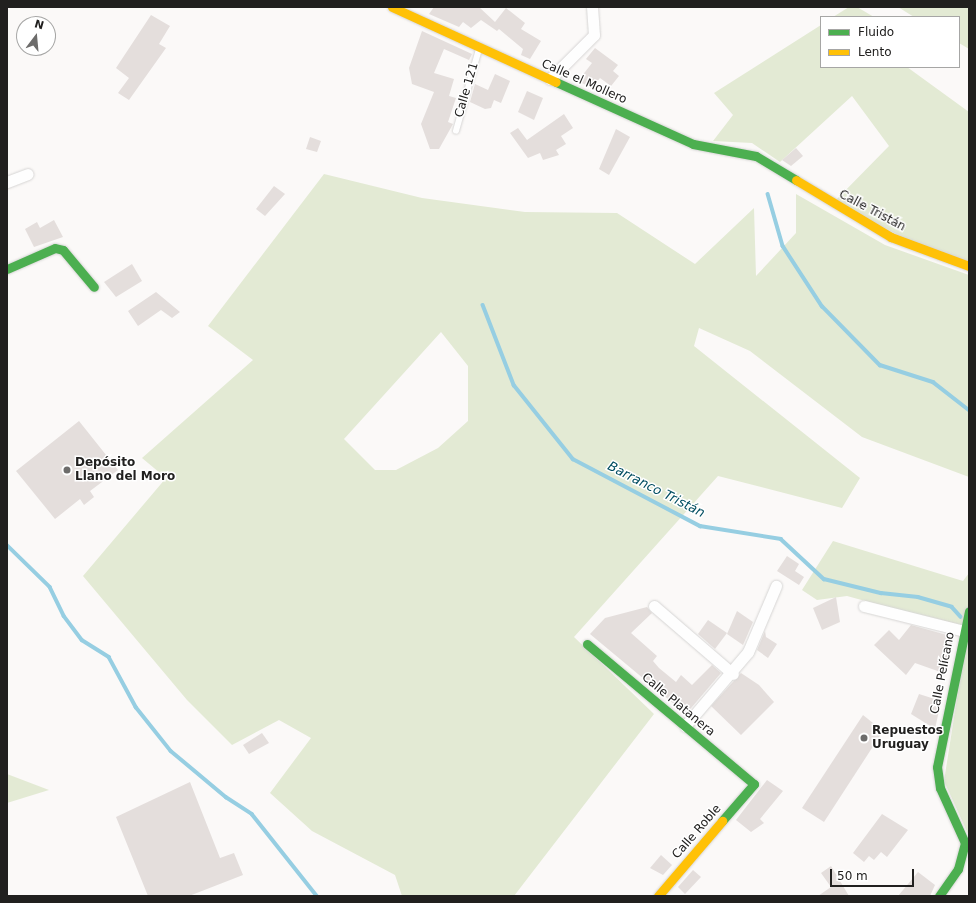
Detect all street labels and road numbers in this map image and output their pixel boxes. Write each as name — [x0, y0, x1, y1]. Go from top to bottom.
street label: Calle el Mollero — [539, 57, 629, 107]
street label: Calle 121 — [452, 61, 482, 119]
street label: Calle Tristán — [836, 187, 908, 235]
street label: Calle Pelícano — [928, 631, 958, 715]
street label: Calle Platanera — [639, 670, 717, 740]
street label: Calle Roble — [670, 802, 724, 862]

